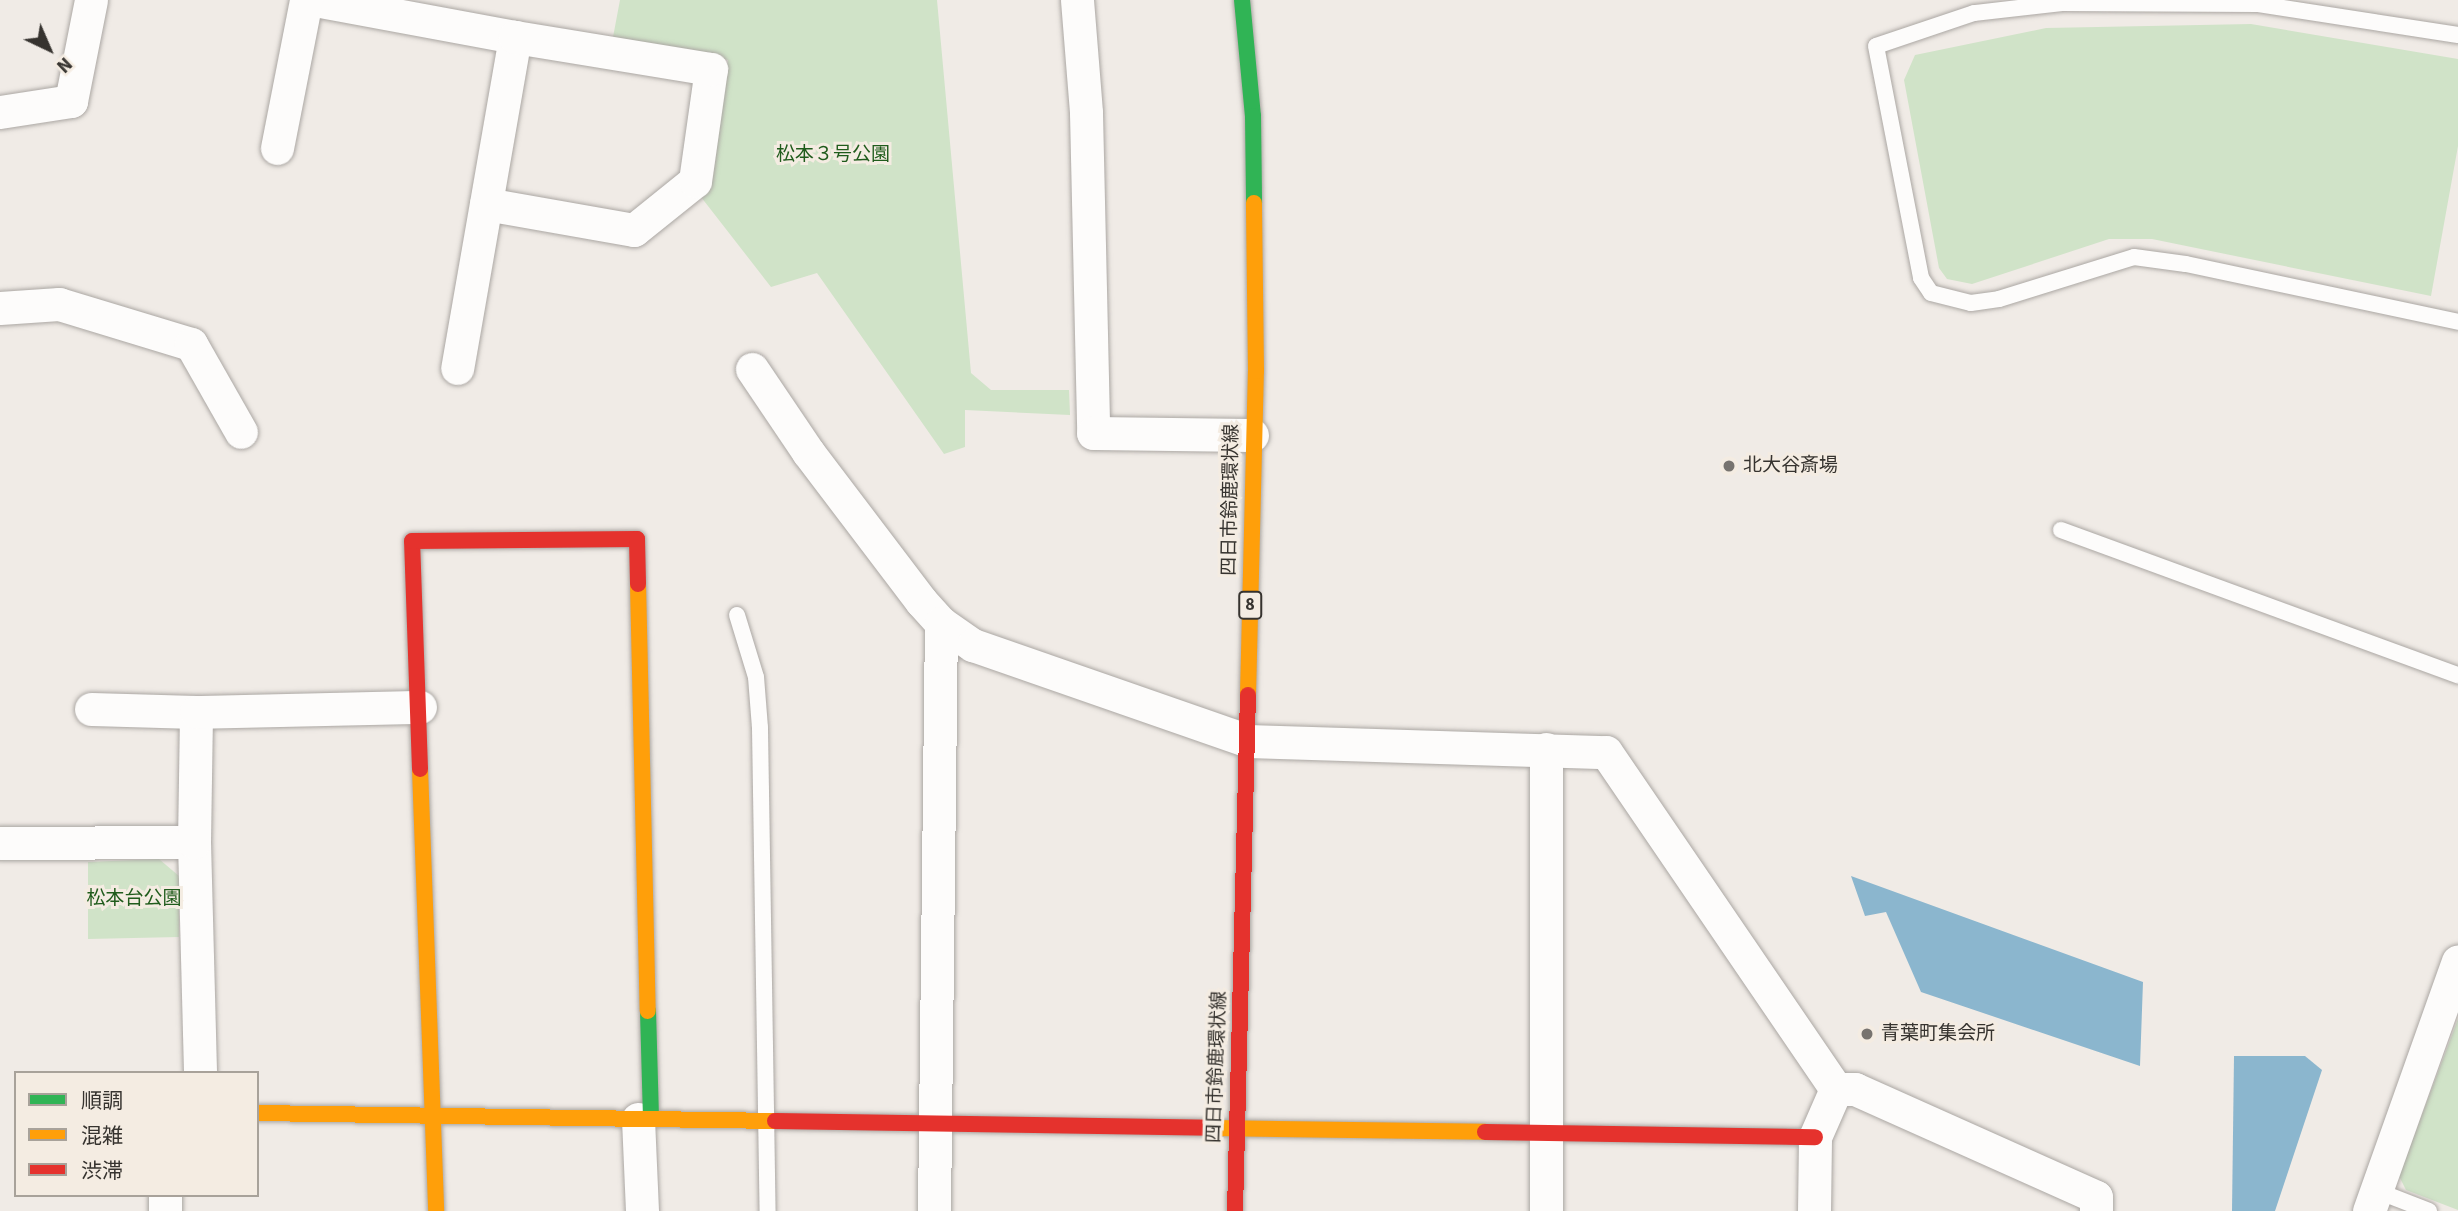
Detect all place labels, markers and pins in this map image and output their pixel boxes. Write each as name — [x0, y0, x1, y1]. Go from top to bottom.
place label: 北大谷斎場 — [1743, 455, 1838, 477]
marker: 北大谷斎場 — [1721, 458, 1737, 474]
place label: 青葉町集会所 — [1881, 1023, 1995, 1045]
marker: 青葉町集会所 — [1859, 1026, 1875, 1042]

